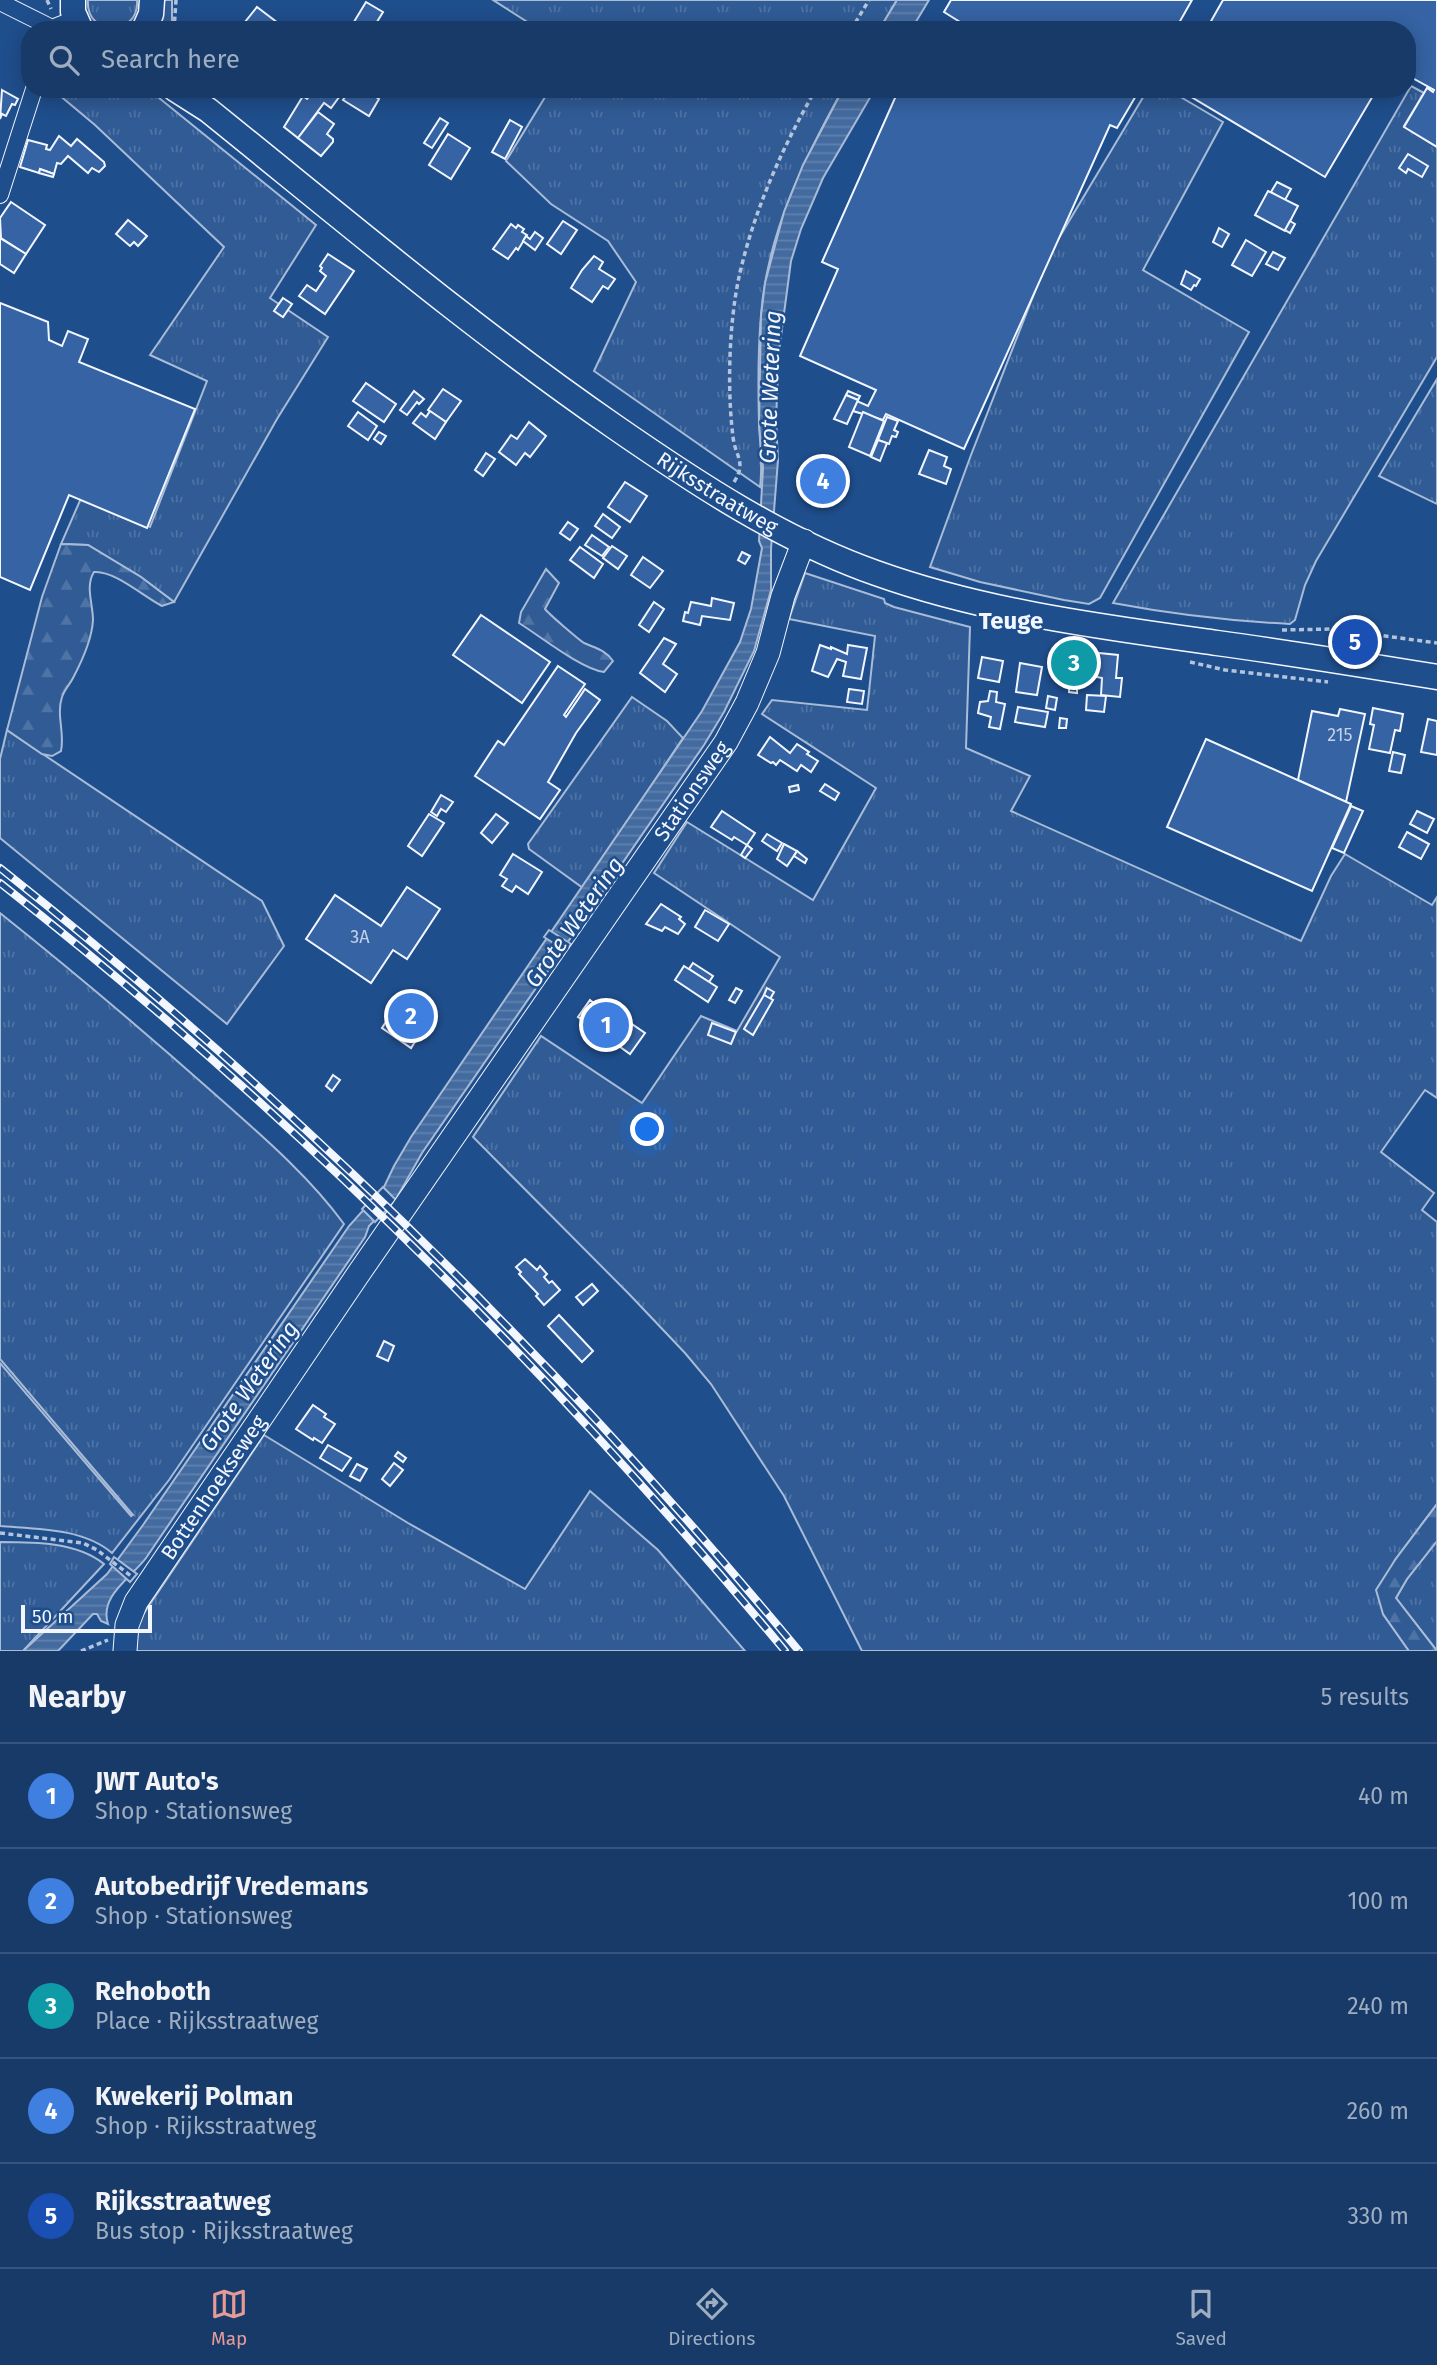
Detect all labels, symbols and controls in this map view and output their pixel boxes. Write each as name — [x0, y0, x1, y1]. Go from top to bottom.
search box — [21, 21, 1416, 98]
icon: search — [45, 41, 83, 79]
text: Search here — [101, 44, 240, 75]
water label: Grote Wetering — [753, 310, 787, 464]
street label: Rijksstraatweg — [652, 446, 782, 540]
pin: 4 — [800, 455, 846, 507]
district label: Teuge — [979, 607, 1043, 635]
pin: 5 — [1332, 616, 1378, 668]
pin: 3 — [1051, 637, 1097, 689]
house number: 215 — [1327, 724, 1353, 746]
street label: Stationsweg — [649, 736, 736, 846]
water label: Grote Wetering — [519, 851, 629, 993]
house number: 3A — [350, 926, 370, 948]
pin: 2 — [388, 990, 434, 1042]
pin: 1 — [583, 999, 629, 1051]
your location — [630, 1112, 664, 1146]
water label: Grote Wetering — [194, 1315, 304, 1457]
street label: Bottenhoekseweg — [155, 1410, 272, 1565]
scale bar — [21, 1602, 152, 1634]
text: 50 m — [32, 1605, 73, 1628]
text: Nearby — [28, 1679, 126, 1715]
text: 5 results — [1321, 1683, 1409, 1711]
text: JWT Auto's — [95, 1766, 219, 1797]
text: 1 — [46, 1782, 56, 1810]
text: 40 m — [1358, 1782, 1409, 1810]
text: Shop · Stationsweg — [95, 1797, 292, 1825]
text: Autobedrijf Vredemans — [95, 1871, 368, 1902]
text: 2 — [45, 1887, 57, 1915]
text: 100 m — [1348, 1887, 1409, 1915]
text: Shop · Stationsweg — [95, 1902, 292, 1930]
text: Rehoboth — [95, 1976, 211, 2007]
text: 3 — [45, 1992, 57, 2020]
text: 240 m — [1347, 1992, 1409, 2020]
text: Place · Rijksstraatweg — [95, 2007, 318, 2035]
text: Kwekerij Polman — [95, 2081, 294, 2112]
text: 4 — [45, 2097, 58, 2125]
text: 260 m — [1347, 2097, 1409, 2125]
text: Shop · Rijksstraatweg — [95, 2112, 316, 2140]
text: Rijksstraatweg — [95, 2186, 271, 2217]
text: 5 — [45, 2202, 57, 2230]
text: 330 m — [1347, 2202, 1409, 2230]
text: Bus stop · Rijksstraatweg — [95, 2217, 353, 2245]
tab: Map — [210, 2285, 248, 2350]
tab: Directions — [668, 2285, 755, 2350]
tab: Saved — [1176, 2285, 1227, 2350]

